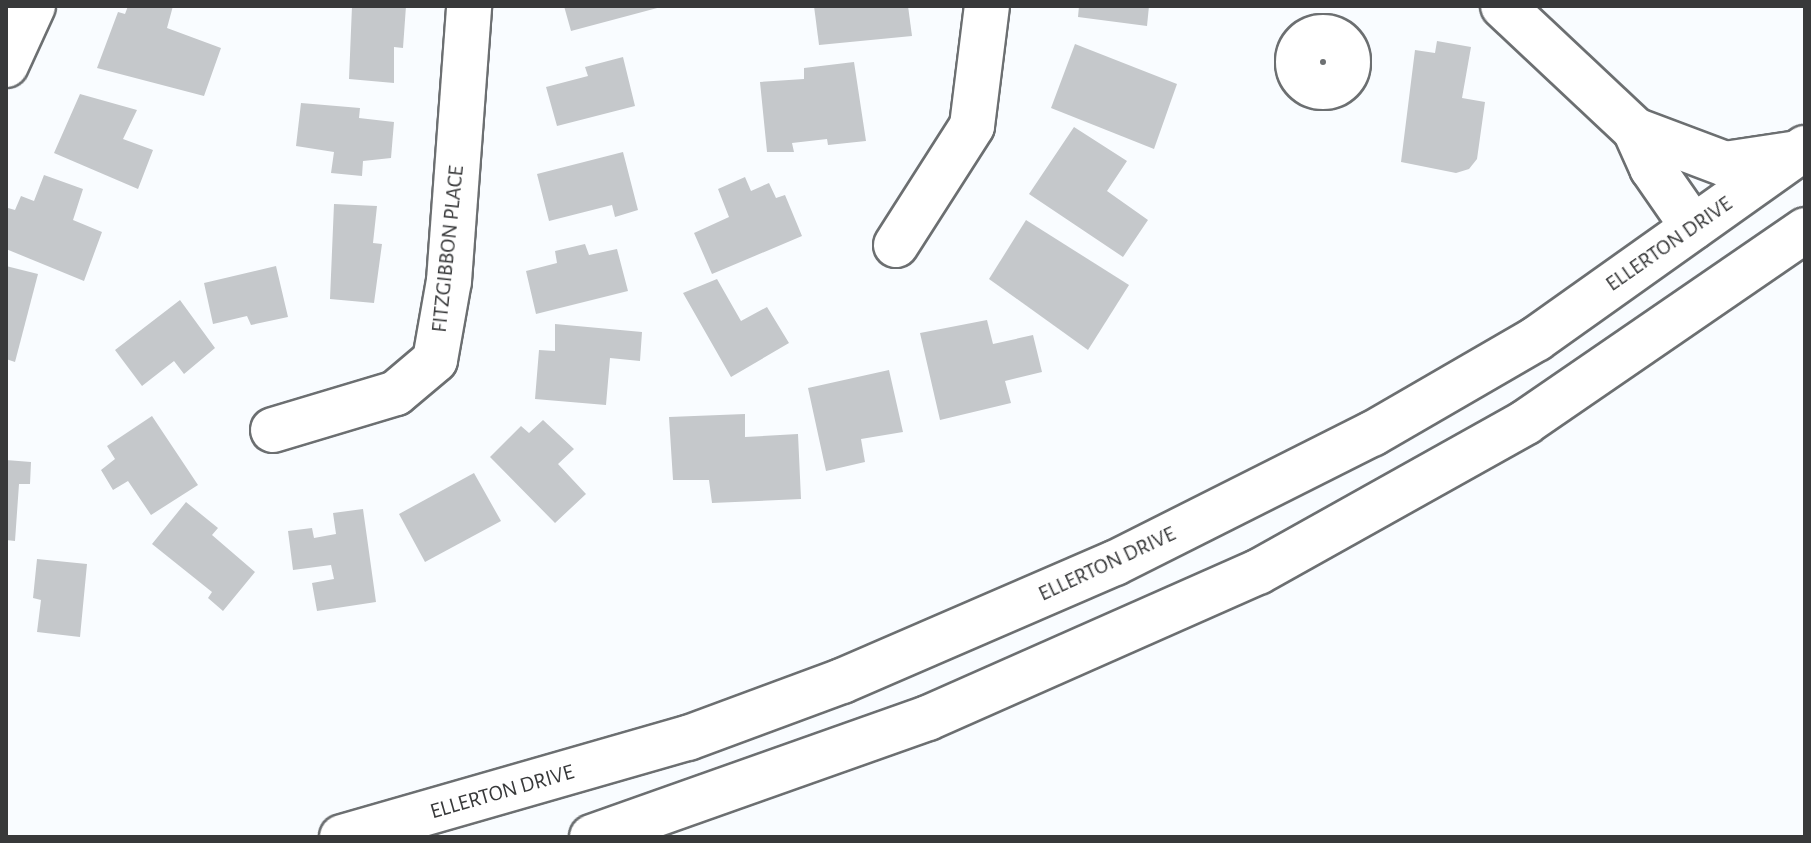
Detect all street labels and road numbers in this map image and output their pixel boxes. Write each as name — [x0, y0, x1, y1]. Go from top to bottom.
street label: FITZGIBBON PLACE — [426, 164, 470, 334]
street label: ELLERTON DRIVE — [1601, 191, 1737, 297]
street label: ELLERTON DRIVE — [1034, 521, 1180, 607]
street label: ELLERTON DRIVE — [427, 759, 577, 825]

